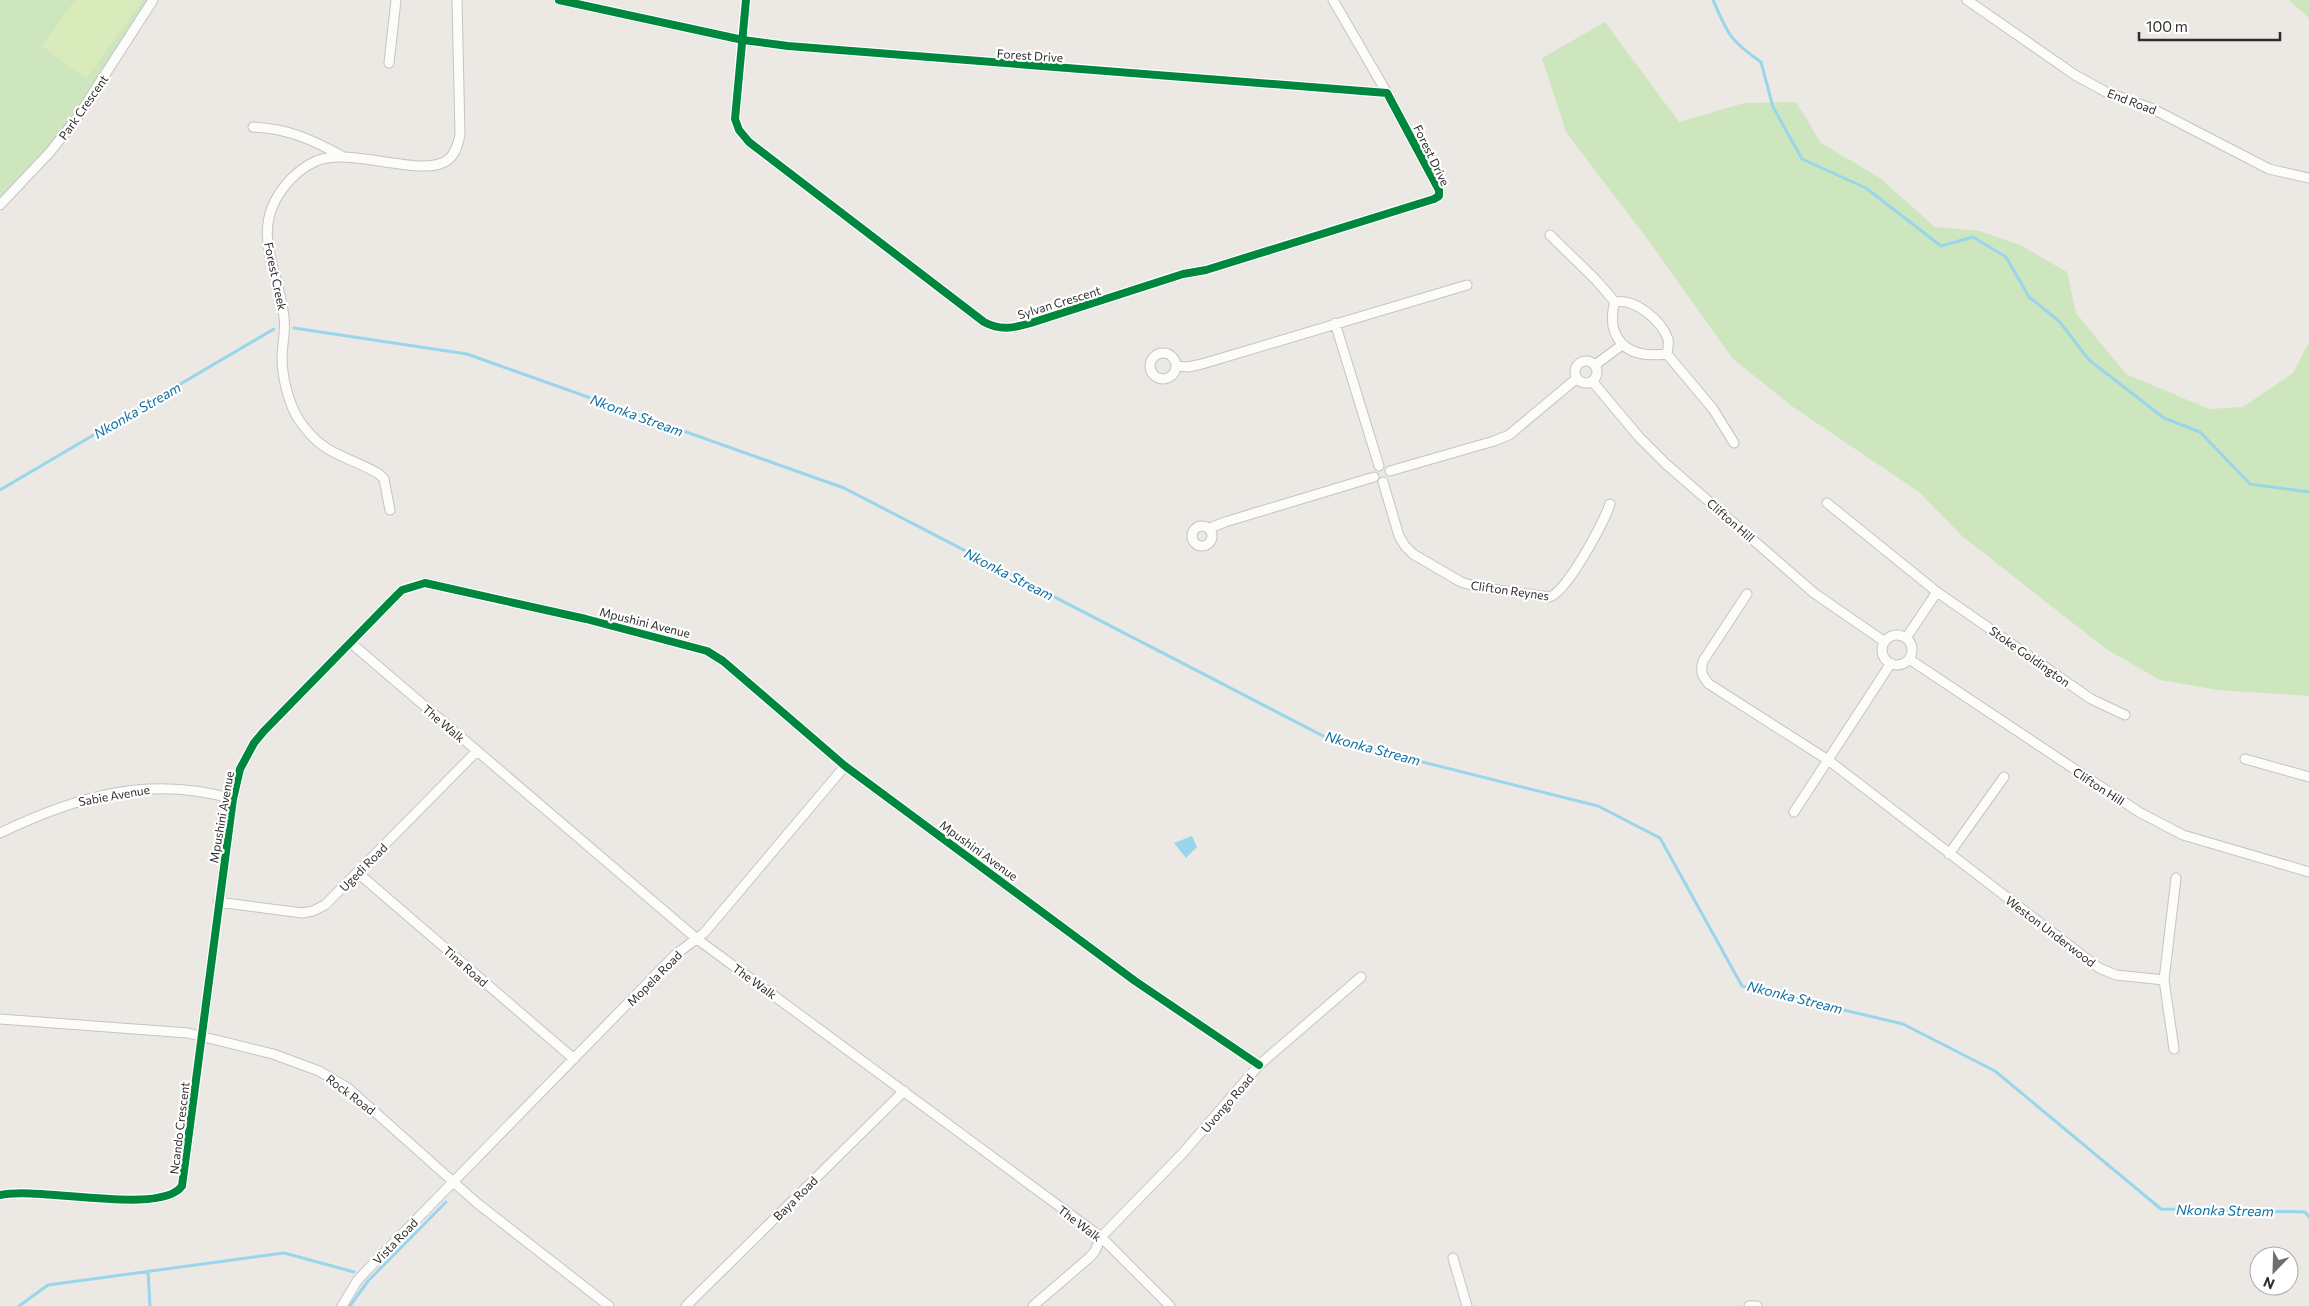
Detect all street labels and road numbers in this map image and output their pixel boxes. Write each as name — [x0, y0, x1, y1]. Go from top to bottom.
street label: Forest Drive — [996, 46, 1064, 64]
street label: Park Crescent — [55, 72, 111, 142]
street label: End Road — [2106, 85, 2158, 117]
street label: Forest Drive — [1411, 122, 1453, 188]
street label: Forest Creek — [262, 241, 290, 312]
street label: Sylvan Crescent — [1016, 283, 1102, 321]
street label: Clifton Hill — [1704, 496, 1758, 544]
street label: Clifton Reynes — [1470, 578, 1550, 602]
street label: Mpushini Avenue — [598, 604, 692, 640]
street label: Stoke Goldington — [1987, 623, 2073, 689]
street label: The Walk — [420, 701, 468, 745]
street label: Clifton Hill — [2071, 764, 2127, 808]
street label: Mpushini Avenue — [206, 770, 236, 864]
street label: Sabie Avenue — [77, 782, 151, 808]
street label: Mpushini Avenue — [937, 817, 1021, 883]
street label: Ugedi Road — [336, 840, 390, 894]
street label: Weston Underwood — [2003, 893, 2099, 969]
street label: Tina Road — [441, 943, 491, 989]
street label: Mopela Road — [624, 948, 684, 1008]
street label: The Walk — [730, 960, 780, 1002]
street label: Rock Road — [324, 1071, 378, 1117]
street label: Uvongo Road — [1198, 1071, 1256, 1135]
street label: Ncando Crescent — [166, 1081, 192, 1175]
street label: Baya Road — [770, 1173, 820, 1223]
street label: The Walk — [1056, 1202, 1105, 1244]
street label: Vista Road — [370, 1215, 420, 1267]

